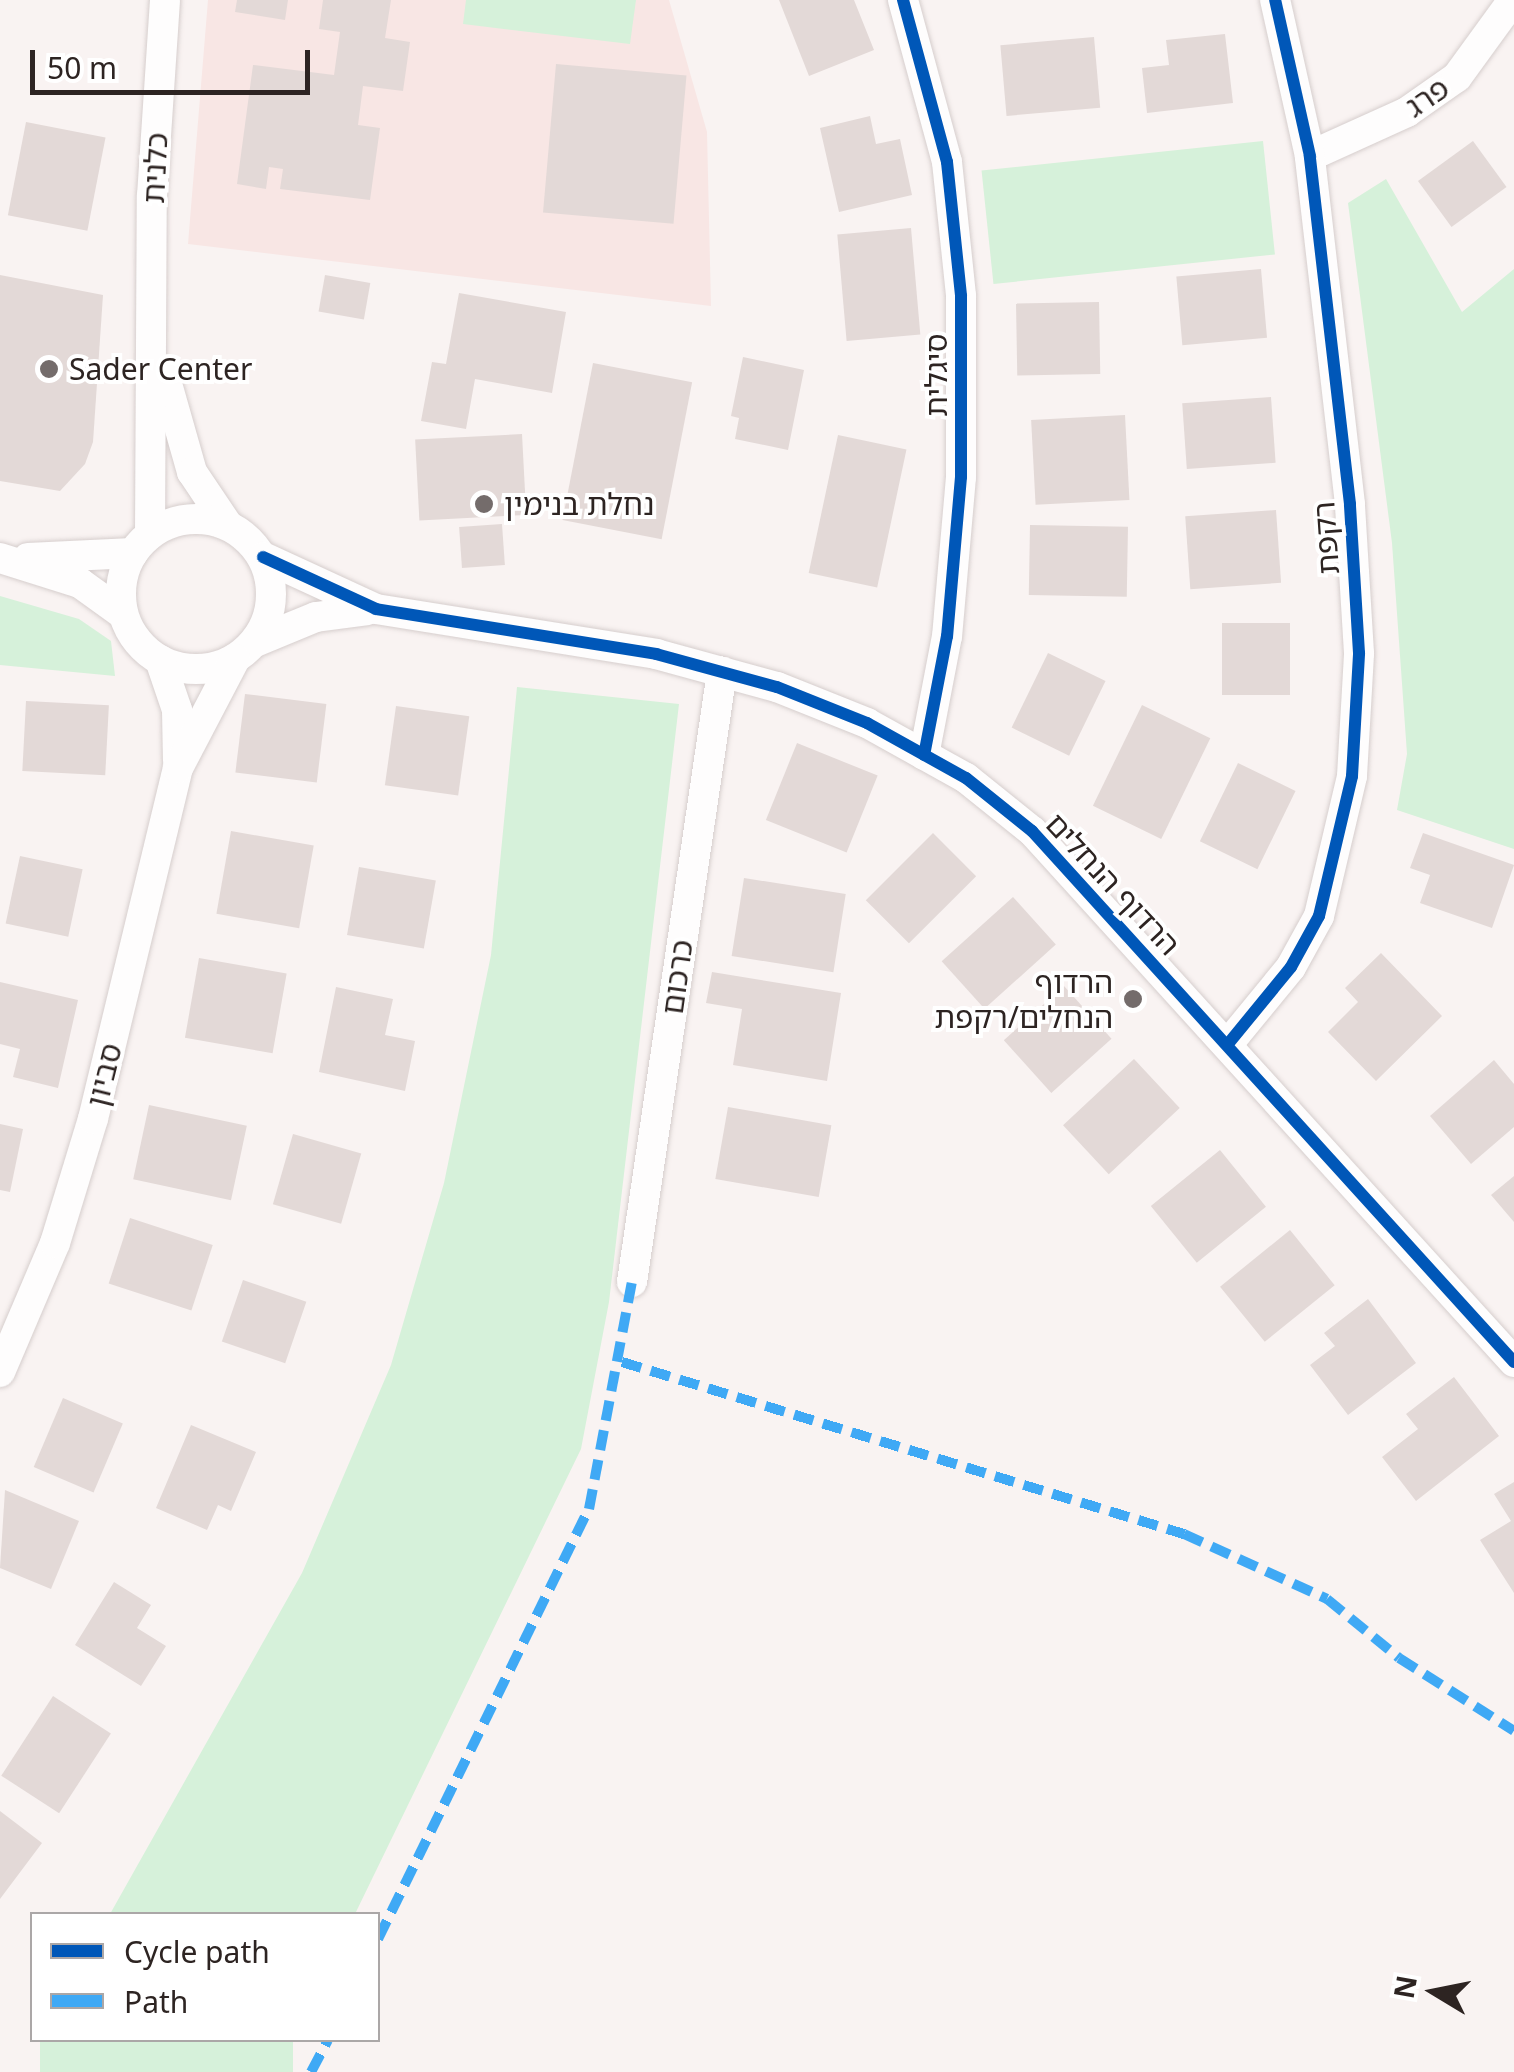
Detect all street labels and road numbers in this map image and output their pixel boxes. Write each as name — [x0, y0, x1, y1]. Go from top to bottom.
street label: פרג — [1398, 70, 1456, 124]
street label: כלנית — [135, 132, 175, 204]
street label: סיגלית — [918, 333, 954, 417]
street label: רקפת — [1305, 500, 1347, 576]
street label: הרדוף הנחלים — [1038, 806, 1188, 962]
street label: כרכום — [654, 937, 700, 1017]
street label: סביון — [79, 1039, 129, 1111]

